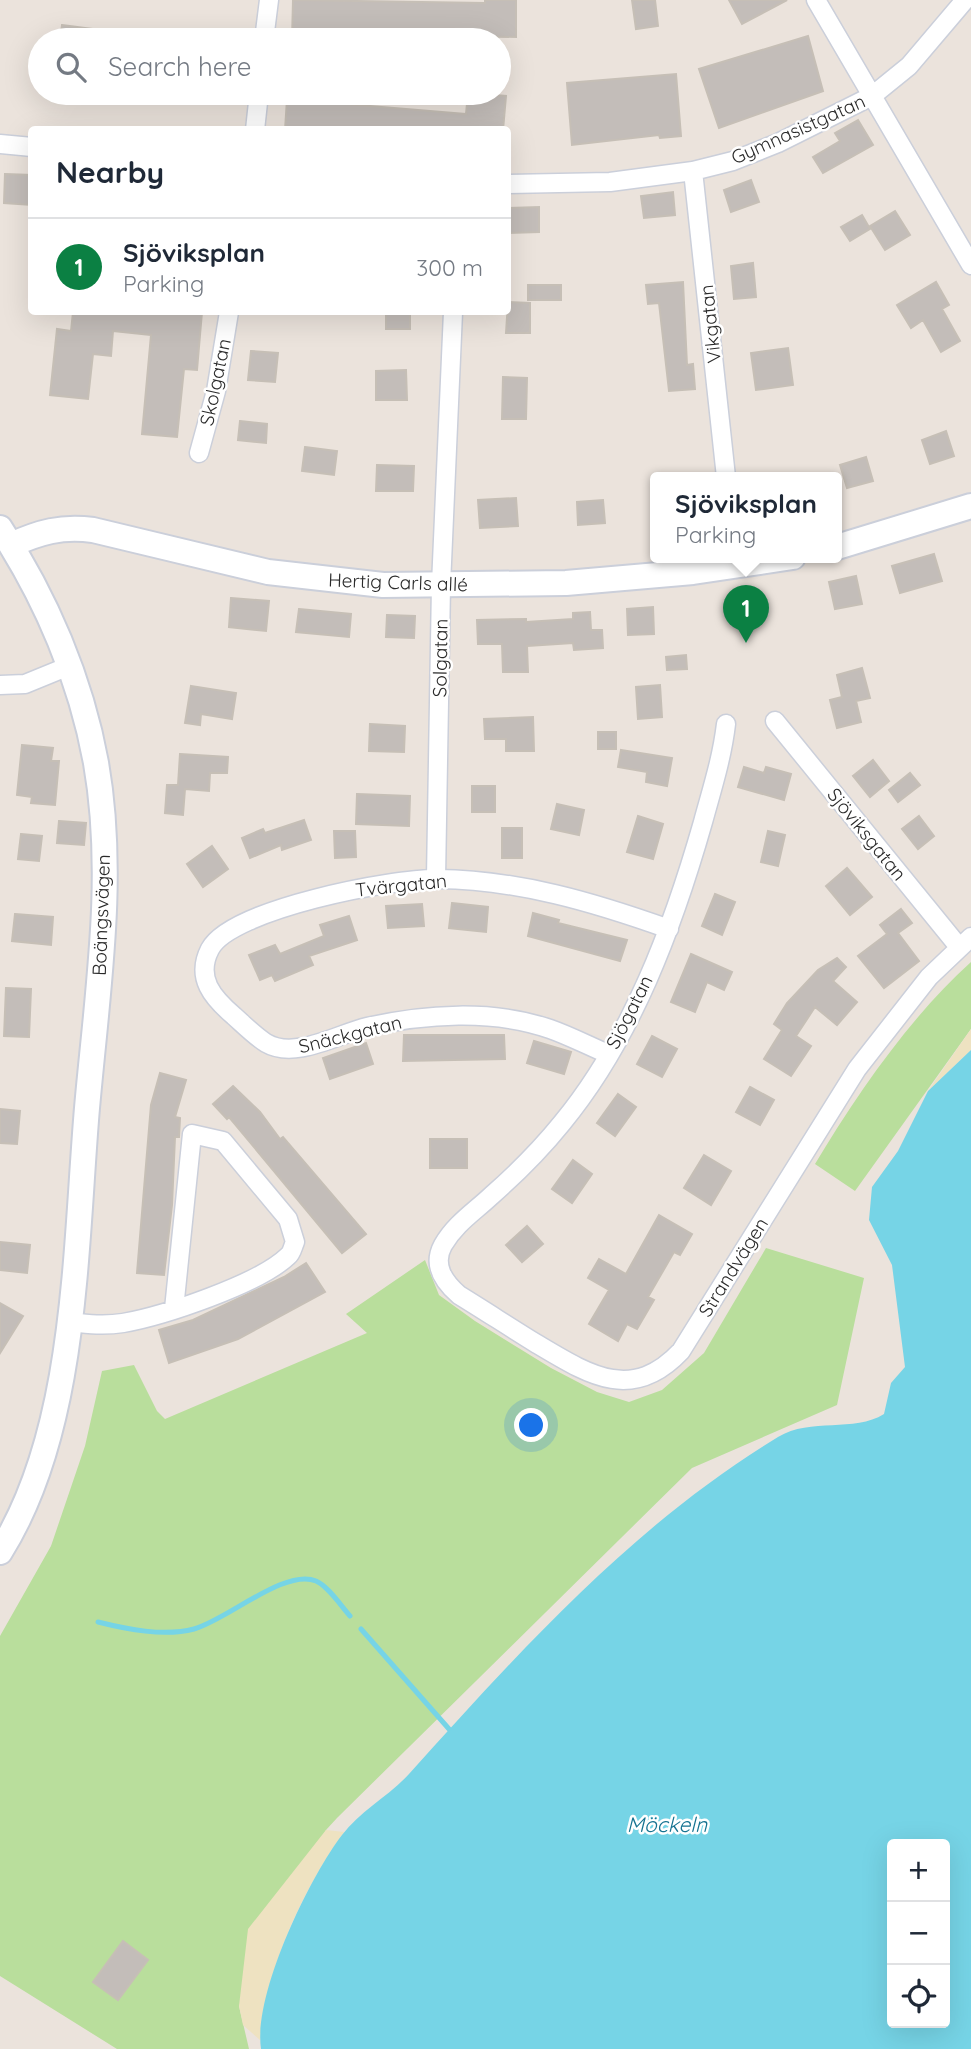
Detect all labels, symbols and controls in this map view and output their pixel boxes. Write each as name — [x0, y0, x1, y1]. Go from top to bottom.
search box — [28, 28, 511, 105]
icon: search — [52, 48, 90, 86]
text: Search here — [108, 50, 252, 83]
street label: Gymnasistgatan — [727, 89, 869, 169]
text: Nearby — [56, 153, 164, 191]
text: Sjöviksplan — [123, 236, 265, 269]
text: 1 — [75, 253, 83, 282]
text: 300 m — [416, 253, 483, 282]
text: Parking — [123, 269, 204, 298]
street label: Vikgatan — [694, 283, 726, 365]
street label: Skolgatan — [194, 336, 236, 428]
popup — [650, 472, 842, 563]
text: Sjöviksplan — [675, 487, 817, 520]
text: Parking — [675, 520, 756, 549]
street label: Hertig Carls allé — [328, 568, 468, 596]
pin: 1 — [723, 585, 769, 643]
street label: Solgatan — [427, 619, 453, 697]
street label: Sjöviksgatan — [822, 783, 912, 885]
street label: Boängsvägen — [87, 854, 115, 976]
street label: Tvärgatan — [354, 868, 448, 902]
street label: Sjögatan — [600, 971, 658, 1053]
street label: Snäckgatan — [296, 1010, 404, 1058]
street label: Strandvägen — [693, 1213, 773, 1321]
your location — [514, 1408, 548, 1442]
water label: Möckeln — [627, 1811, 708, 1837]
map controls — [887, 1839, 950, 2028]
button: + — [887, 1839, 950, 1902]
button: − — [887, 1902, 950, 1965]
button: locate — [887, 1965, 950, 2028]

